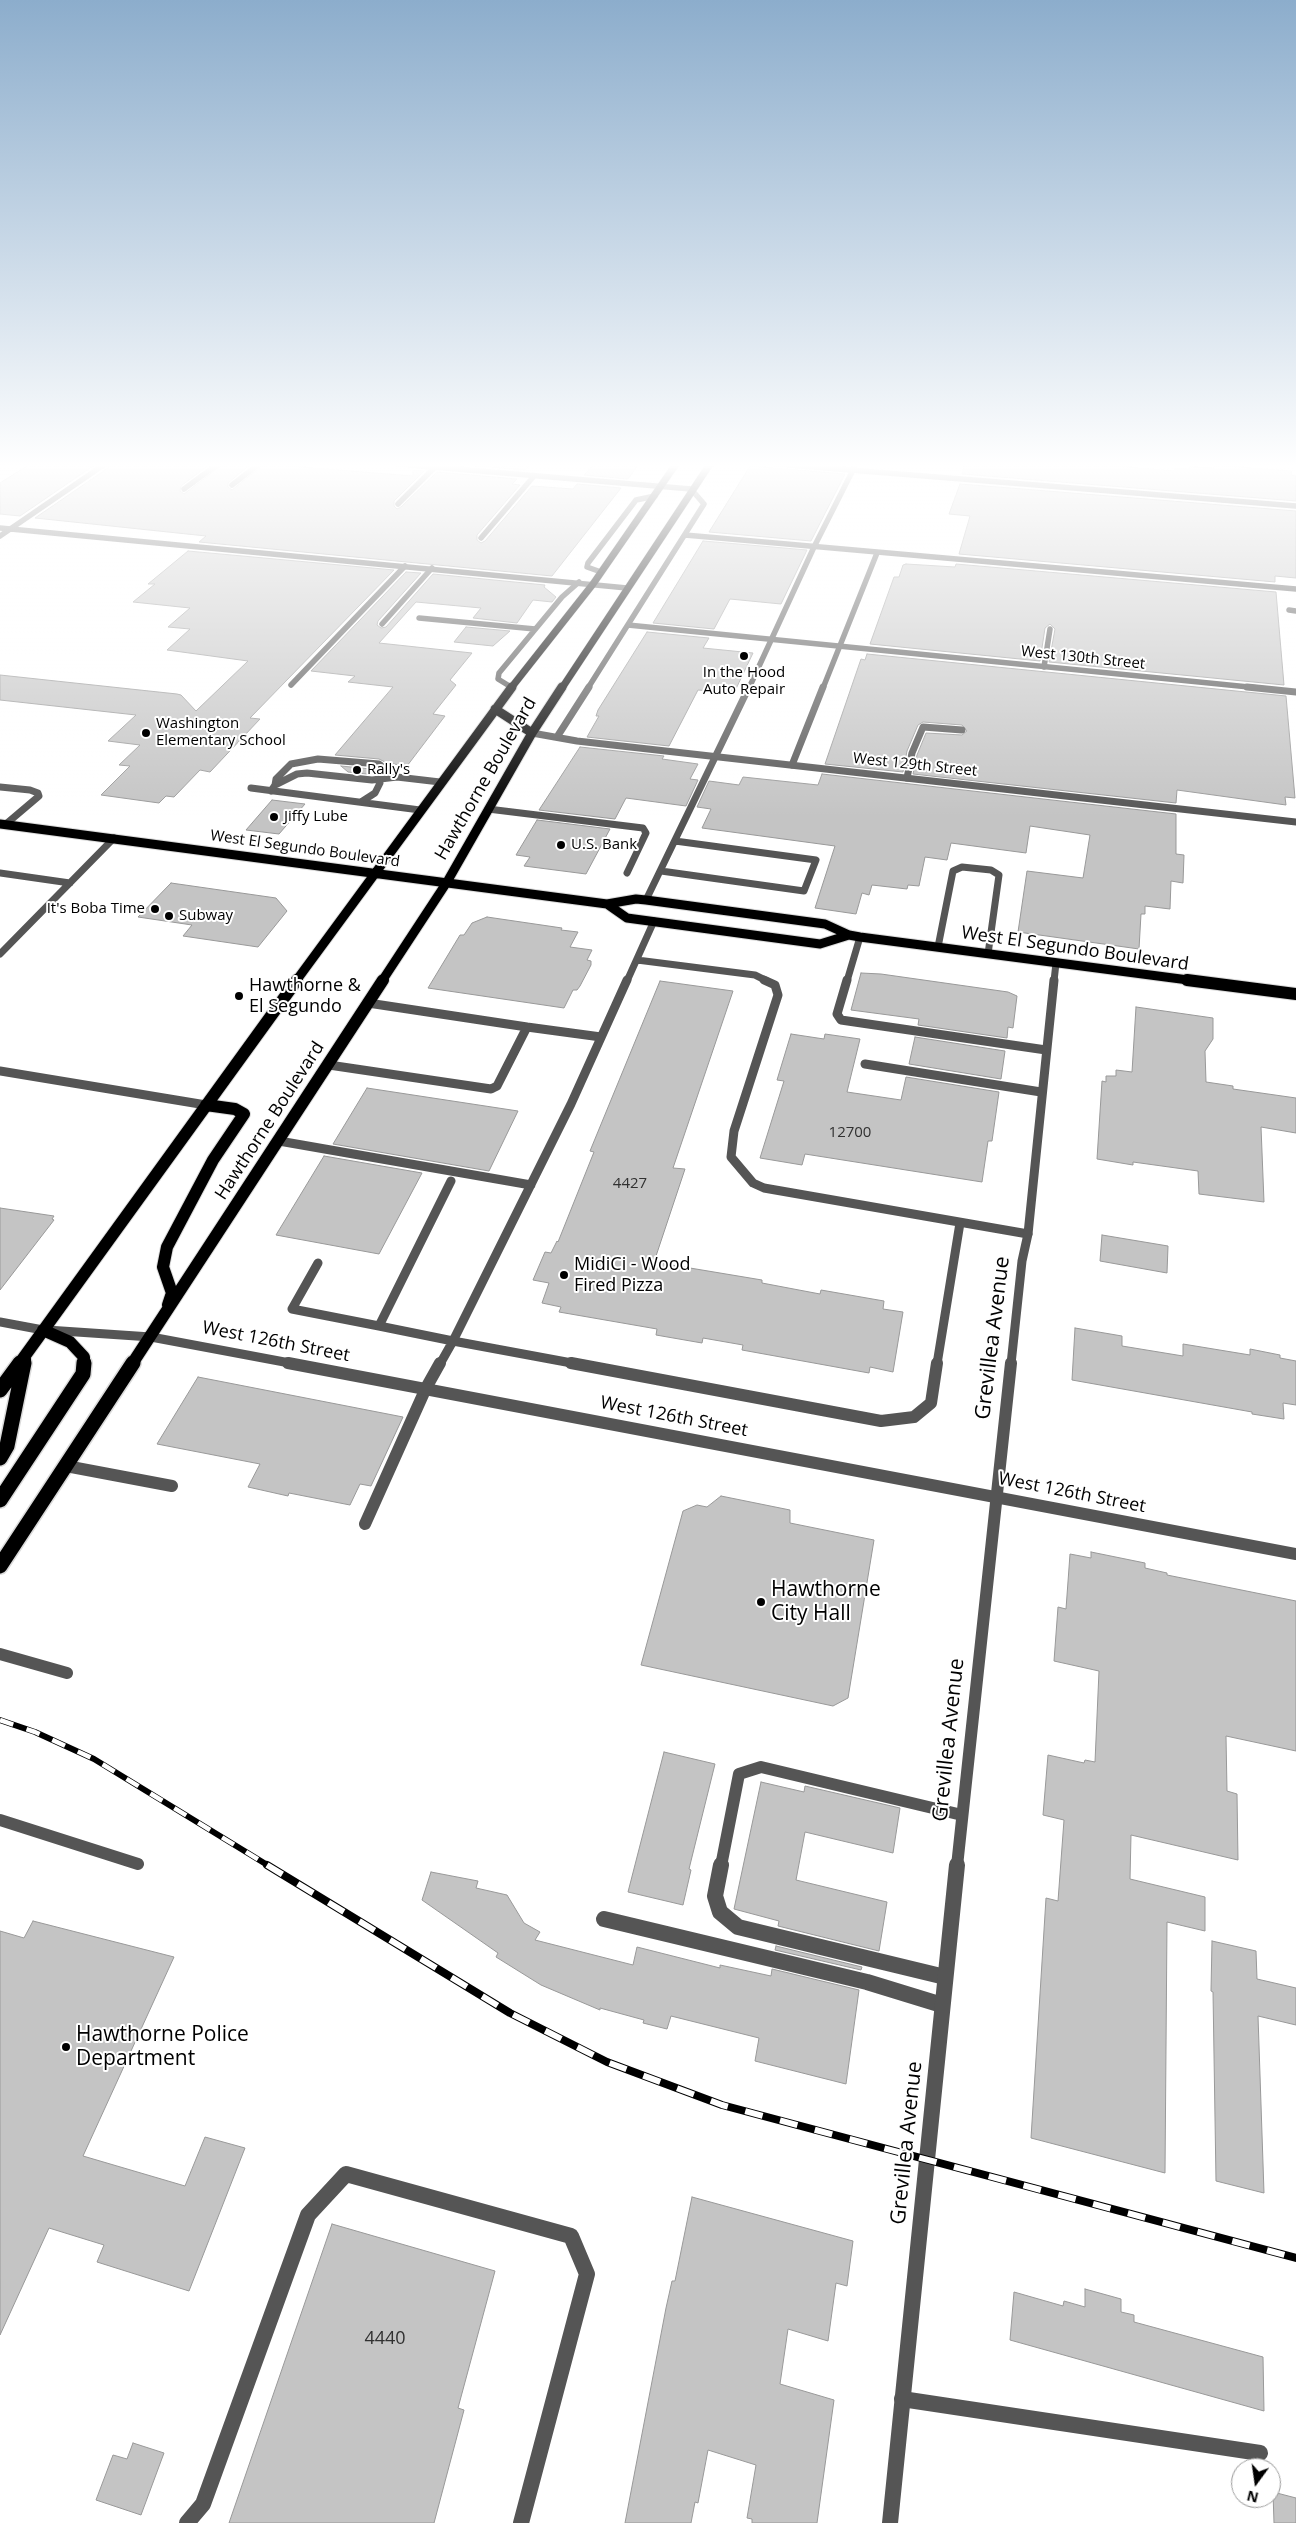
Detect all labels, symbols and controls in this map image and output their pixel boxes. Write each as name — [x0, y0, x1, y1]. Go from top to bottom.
street label: West 130th Street — [1020, 643, 1146, 673]
marker: In the Hood Auto Repair — [738, 650, 750, 662]
place label: In the Hood Auto Repair — [703, 664, 785, 699]
street label: Hawthorne Boulevard — [431, 694, 541, 864]
place label: Washington Elementary School — [156, 715, 286, 750]
marker: Washington Elementary School — [140, 727, 152, 739]
street label: West 129th Street — [852, 750, 978, 780]
place label: Rally's — [367, 761, 410, 779]
marker: Rally's — [351, 764, 363, 776]
place label: Jiffy Lube — [284, 808, 348, 826]
marker: Jiffy Lube — [268, 811, 280, 823]
street label: West El Segundo Boulevard — [209, 827, 401, 871]
place label: U.S. Bank — [571, 836, 637, 854]
marker: U.S. Bank — [555, 839, 567, 851]
place label: It's Boba Time — [47, 900, 145, 918]
marker: It's Boba Time — [149, 903, 161, 915]
place label: Subway — [179, 907, 233, 925]
marker: Subway — [163, 910, 175, 922]
street label: West El Segundo Boulevard — [960, 922, 1190, 976]
place label: Hawthorne & El Segundo — [249, 975, 361, 1018]
marker: Hawthorne & El Segundo — [233, 990, 245, 1002]
street label: Hawthorne Boulevard — [211, 1038, 329, 1204]
house number: 12700 — [829, 1124, 871, 1142]
house number: 4427 — [613, 1175, 647, 1193]
place label: MidiCi - Wood Fired Pizza — [574, 1254, 691, 1296]
street label: Grevillea Avenue — [970, 1255, 1016, 1421]
marker: MidiCi - Wood Fired Pizza — [558, 1269, 570, 1281]
street label: West 126th Street — [200, 1317, 352, 1367]
street label: West 126th Street — [598, 1392, 750, 1442]
street label: West 126th Street — [996, 1468, 1148, 1518]
place label: Hawthorne City Hall — [771, 1577, 881, 1627]
marker: Hawthorne City Hall — [755, 1596, 767, 1608]
street label: Grevillea Avenue — [928, 1657, 970, 1823]
place label: Hawthorne Police Department — [76, 2022, 249, 2072]
marker: Hawthorne Police Department — [60, 2041, 72, 2053]
street label: Grevillea Avenue — [886, 2060, 928, 2226]
house number: 4440 — [364, 2328, 406, 2350]
north arrow — [1231, 2458, 1281, 2508]
text: N — [1245, 2486, 1260, 2508]

